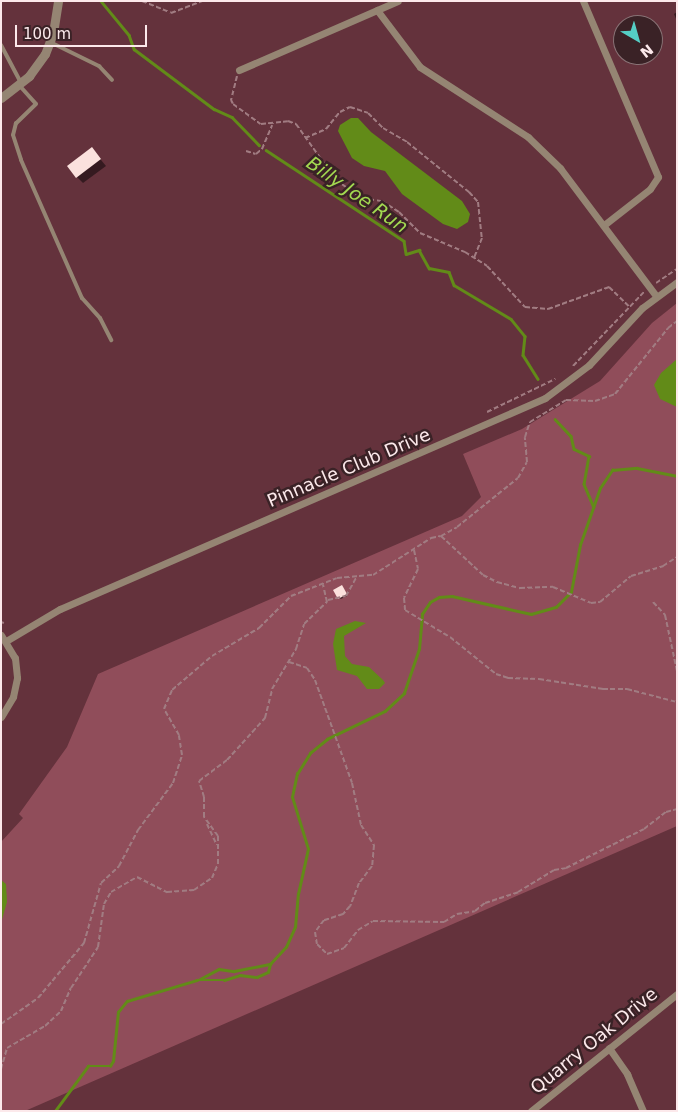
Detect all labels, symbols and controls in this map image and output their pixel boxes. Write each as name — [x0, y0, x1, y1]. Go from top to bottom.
scale bar — [18, 15, 150, 47]
north arrow — [613, 15, 663, 65]
text: 100 m — [23, 25, 71, 43]
text: N — [637, 41, 656, 61]
water label: Billy Joe Run — [302, 152, 412, 238]
street label: Pinnacle Club Drive — [264, 424, 434, 512]
street label: Quarry Oak Drive — [526, 983, 662, 1099]

